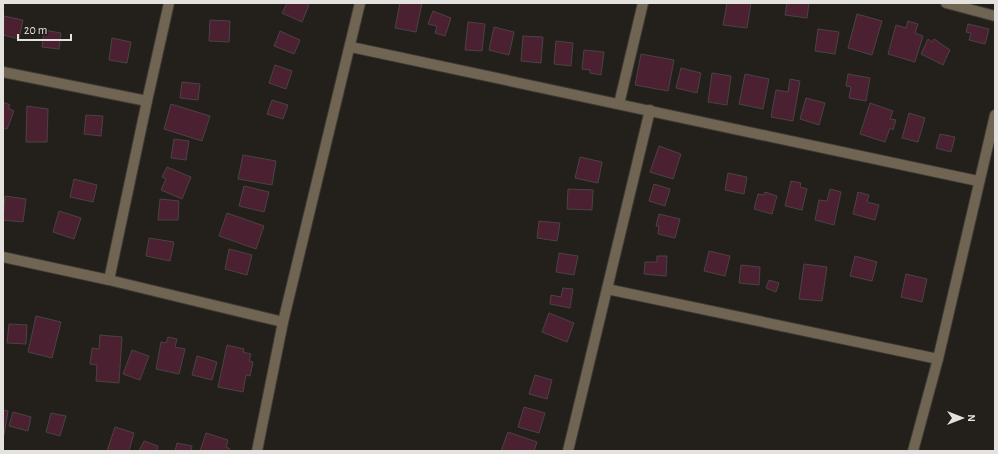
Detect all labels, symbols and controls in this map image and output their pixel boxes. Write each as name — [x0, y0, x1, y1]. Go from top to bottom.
scale bar — [18, 16, 71, 42]
text: 20 m — [24, 24, 47, 36]
north arrow — [942, 398, 982, 438]
text: N — [966, 414, 977, 422]

